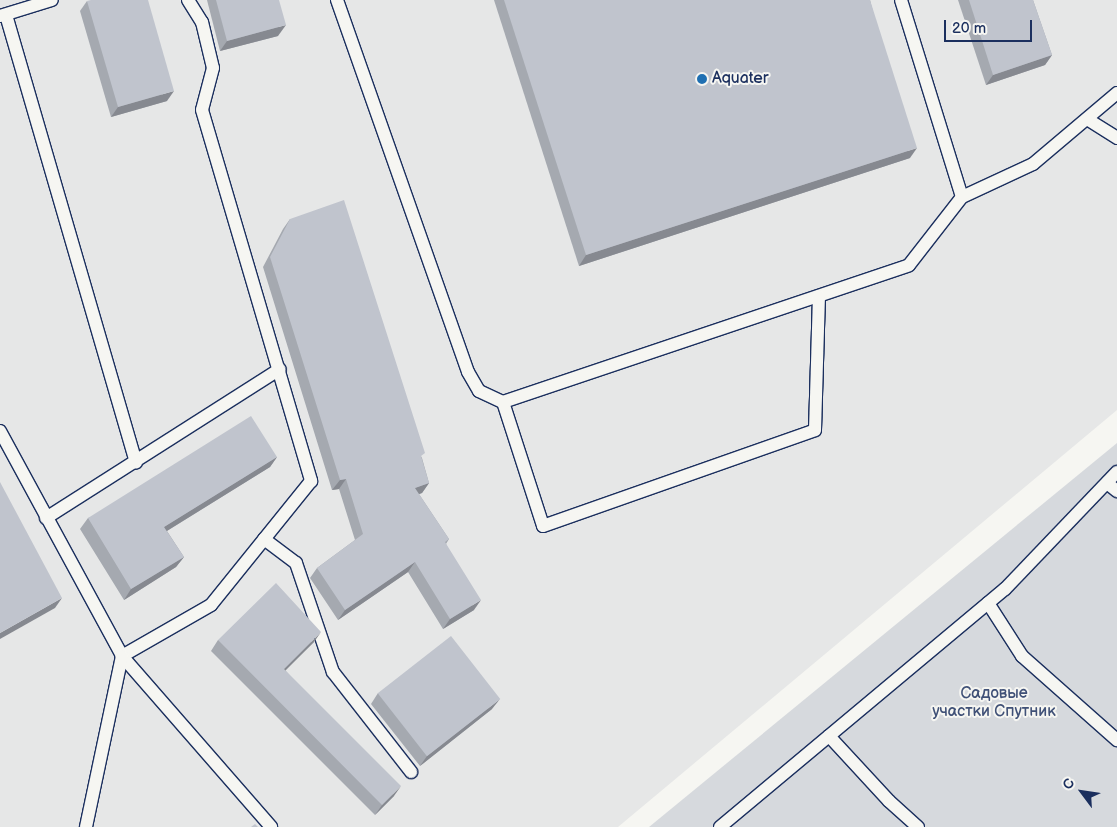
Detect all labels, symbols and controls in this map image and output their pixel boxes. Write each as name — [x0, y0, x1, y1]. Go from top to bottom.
scale bar — [947, 10, 1034, 42]
text: 20 m — [952, 19, 986, 38]
place label: Aquater — [712, 69, 768, 89]
marker: Aquater — [696, 73, 708, 85]
park label: Садовые участки Спутник — [932, 684, 1056, 722]
north arrow — [1057, 767, 1107, 817]
text: С — [1059, 775, 1079, 793]

